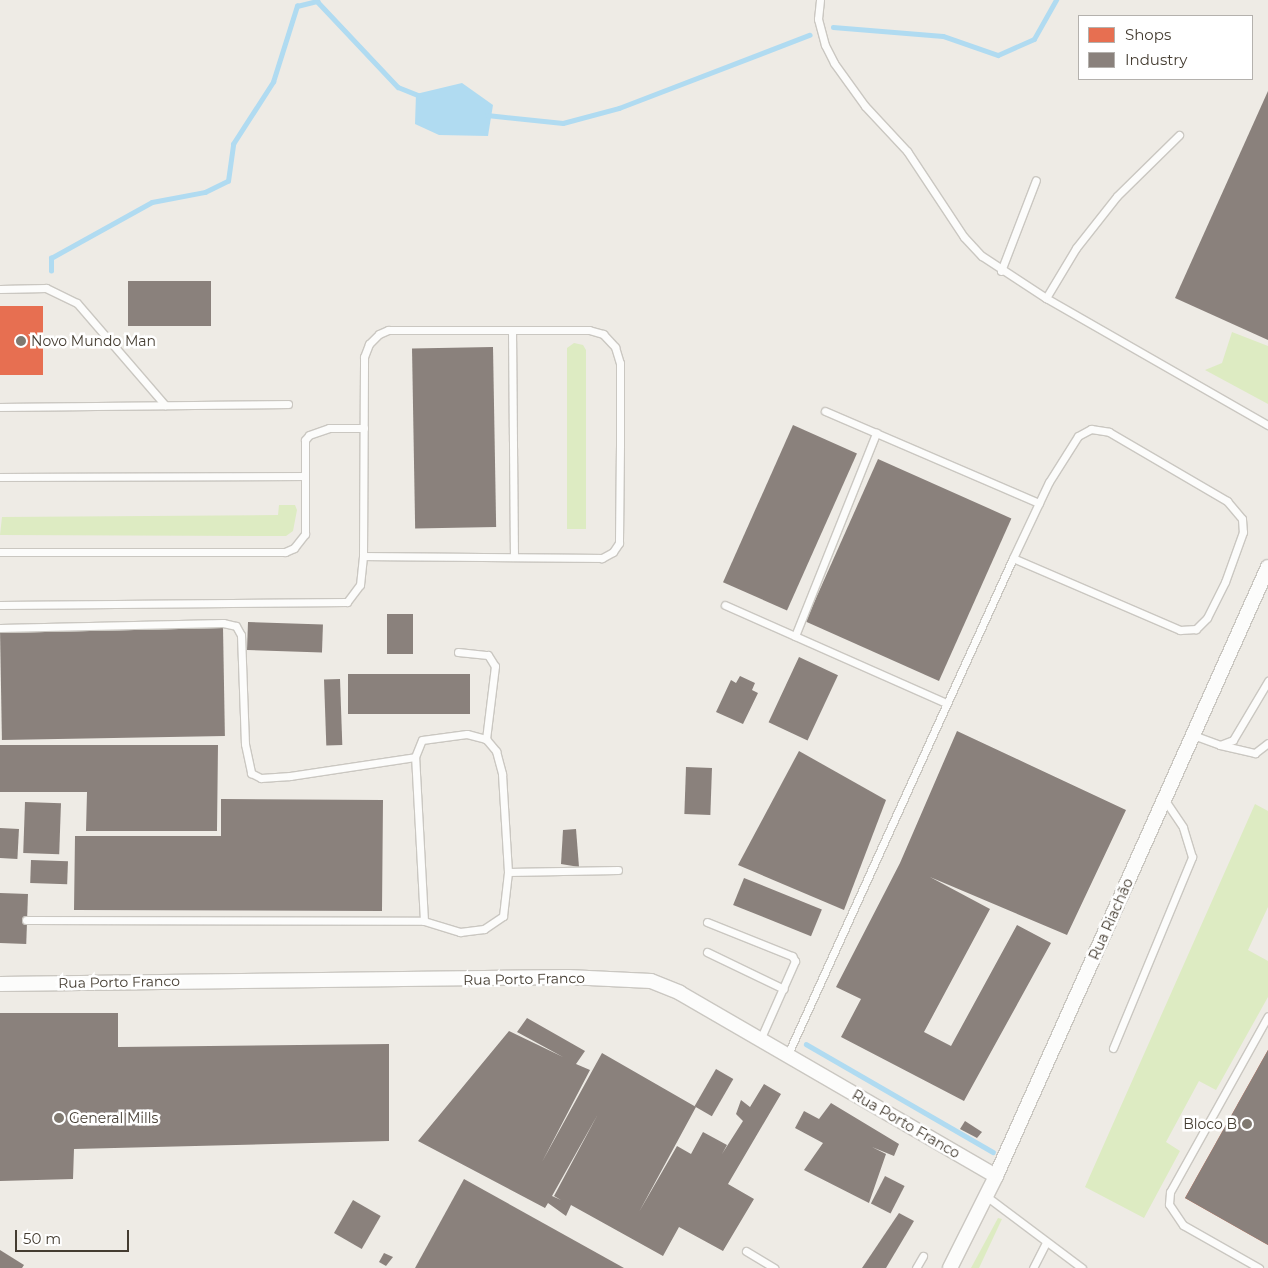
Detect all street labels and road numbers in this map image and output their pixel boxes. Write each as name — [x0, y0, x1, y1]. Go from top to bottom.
street label: Rua Riachão — [1085, 875, 1137, 963]
street label: Rua Porto Franco — [463, 970, 585, 988]
street label: Rua Porto Franco — [58, 973, 180, 991]
street label: Rua Porto Franco — [849, 1086, 963, 1162]

